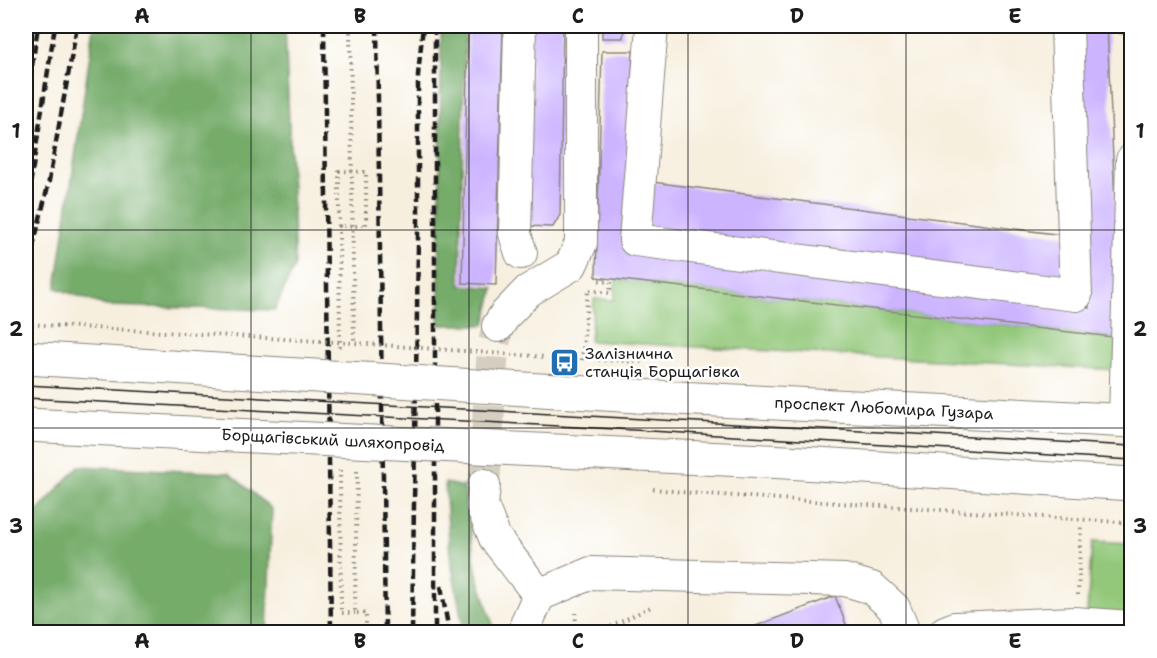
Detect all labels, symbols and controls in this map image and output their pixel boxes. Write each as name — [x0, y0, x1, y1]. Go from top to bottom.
text: A — [134, 3, 150, 29]
text: B — [354, 3, 366, 29]
text: C — [572, 3, 584, 29]
text: D — [790, 3, 804, 29]
text: E — [1008, 3, 1022, 29]
text: 1 — [11, 118, 21, 144]
text: 1 — [1135, 118, 1145, 144]
text: 2 — [9, 316, 23, 342]
text: 2 — [1133, 316, 1147, 342]
place label: Залізнична станція Борщагівка — [585, 343, 739, 382]
bus stop icon: Залізнична станція Борщагівка — [548, 346, 580, 378]
street label: проспект Любомира Гузара — [774, 392, 994, 424]
street label: Борщагівський шляхопровід — [221, 424, 445, 456]
text: 3 — [9, 513, 23, 539]
text: 3 — [1133, 513, 1147, 539]
text: A — [134, 628, 150, 654]
text: B — [354, 628, 366, 654]
text: C — [572, 628, 584, 654]
text: D — [790, 628, 804, 654]
text: E — [1008, 628, 1022, 654]

